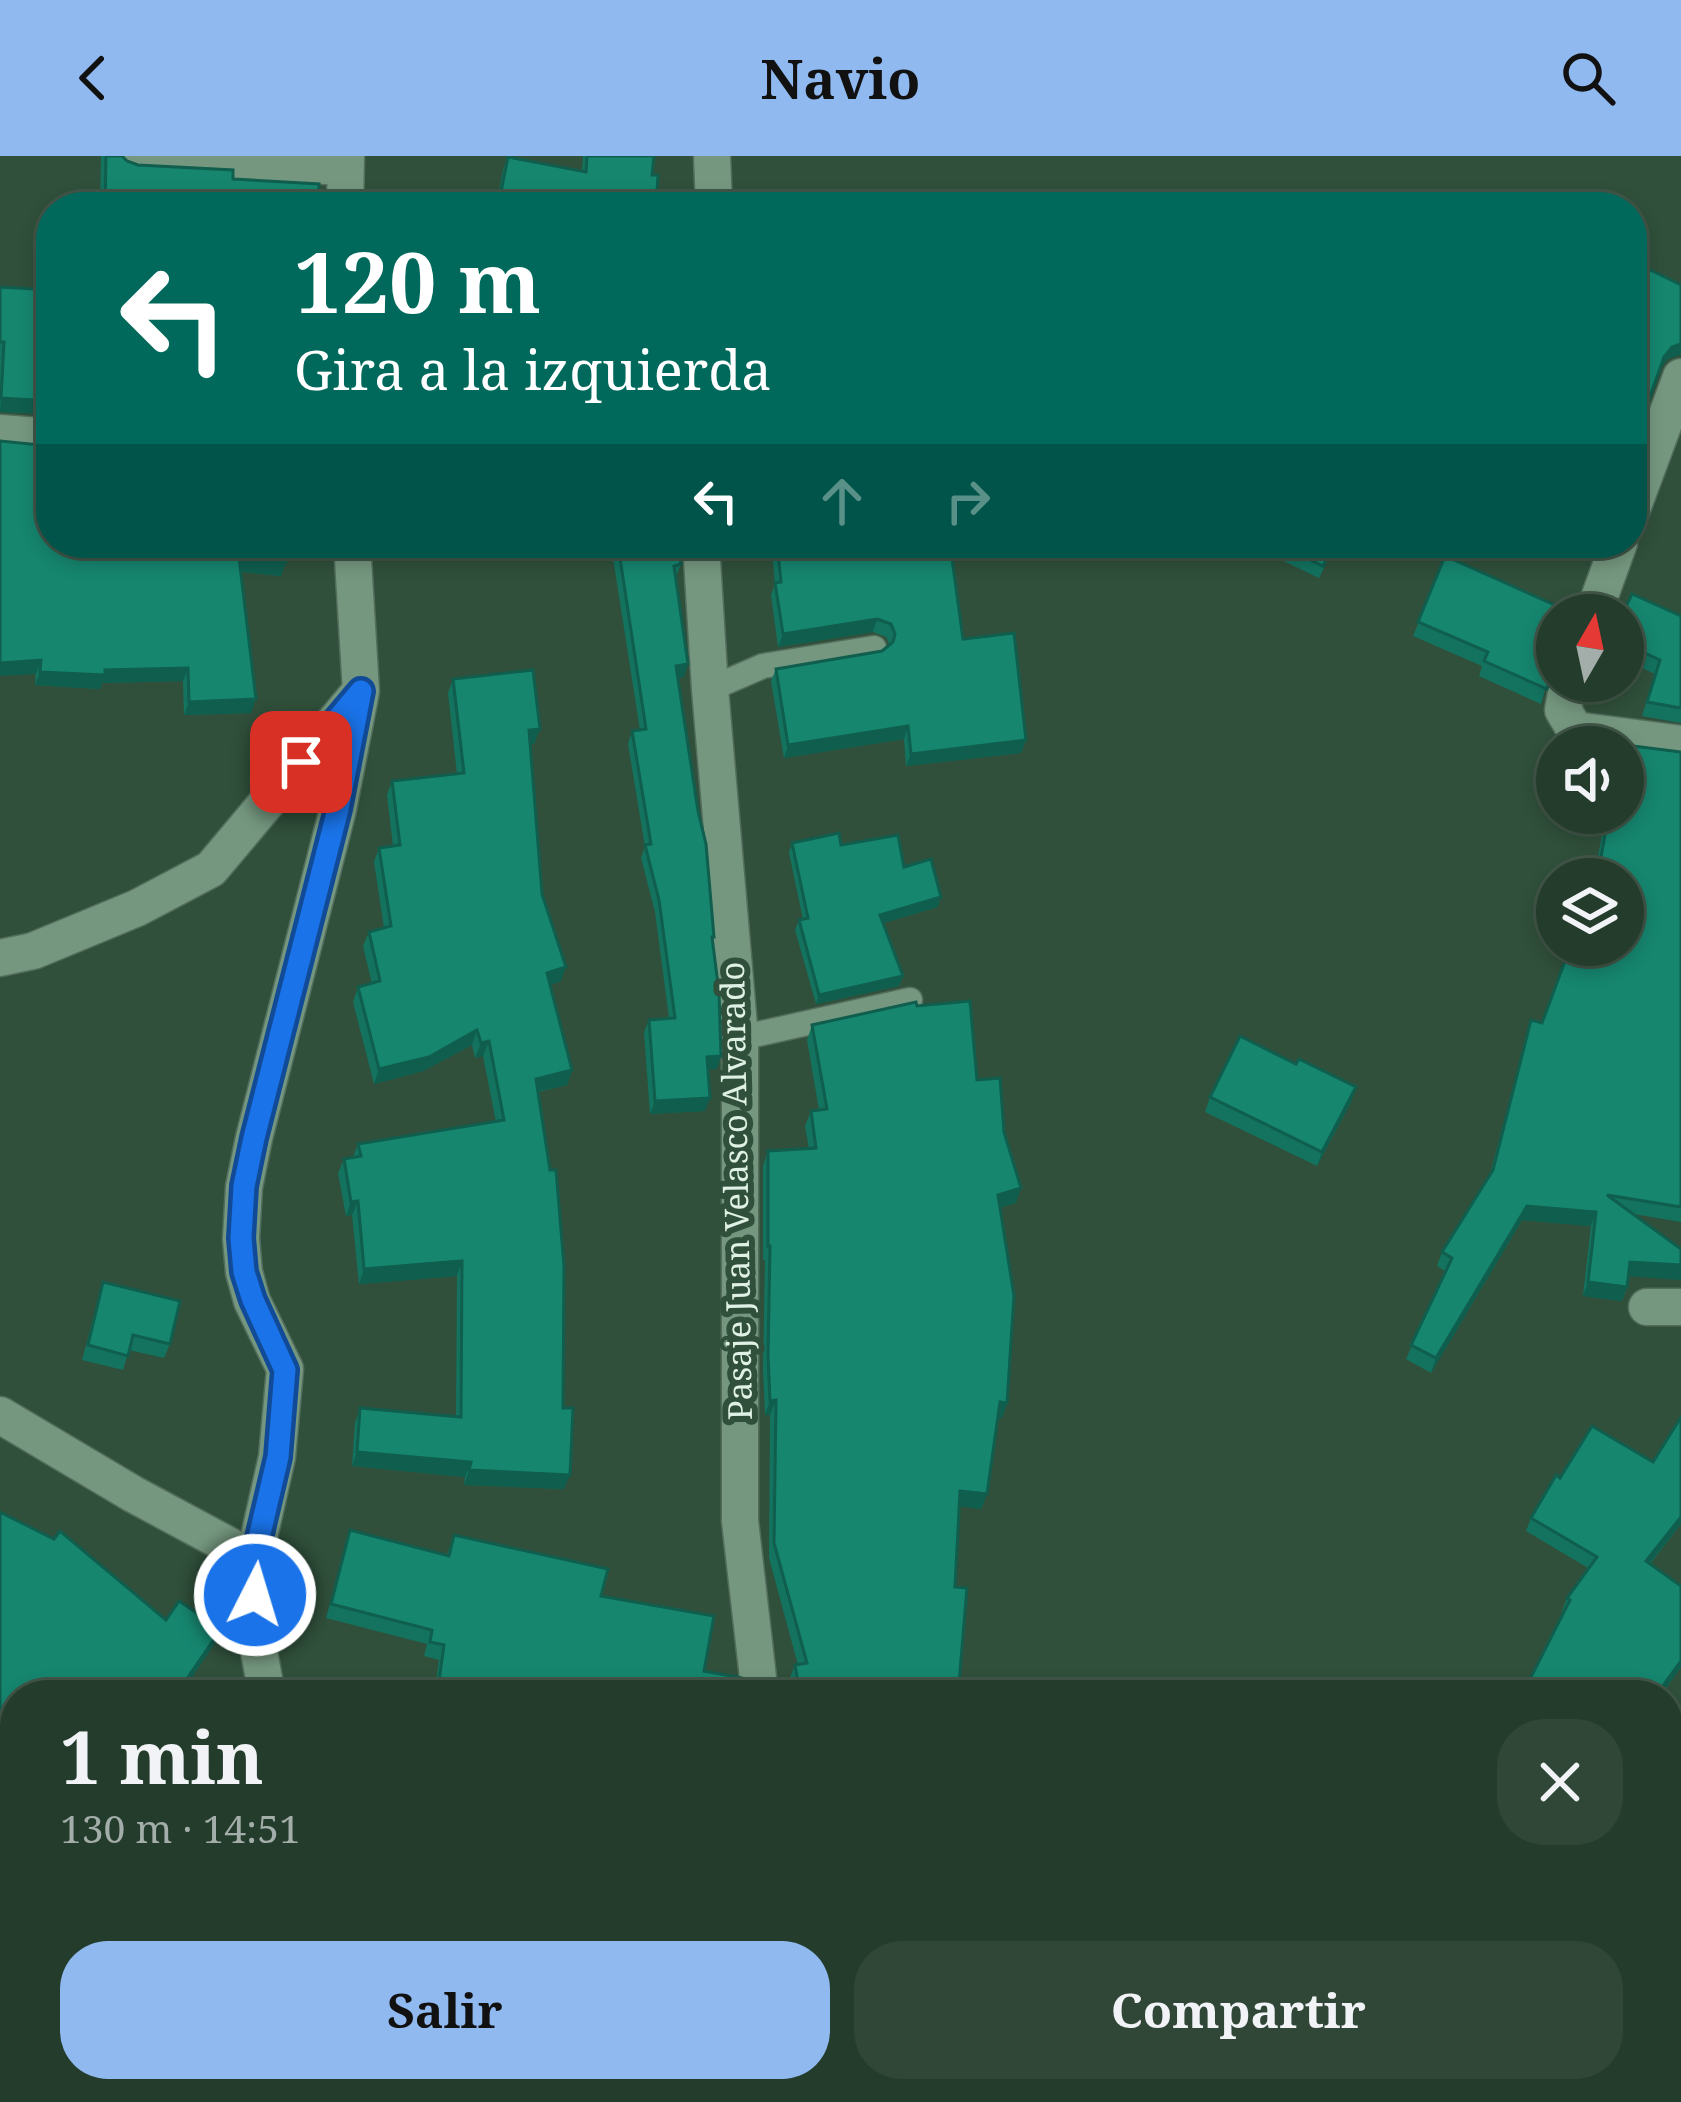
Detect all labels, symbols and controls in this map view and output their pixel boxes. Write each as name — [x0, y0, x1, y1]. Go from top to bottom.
text: Navio — [761, 41, 920, 115]
icon: back — [60, 45, 126, 111]
icon: search — [1555, 45, 1621, 111]
text: 120 m — [294, 223, 541, 338]
icon: left — [96, 240, 252, 396]
text: Gira a la izquierda — [294, 332, 772, 406]
icon: left — [683, 468, 749, 534]
icon: ahead — [809, 468, 875, 534]
icon: right — [935, 468, 1001, 534]
north arrow — [1536, 594, 1644, 702]
map controls — [1536, 594, 1644, 966]
pin — [250, 711, 352, 813]
button: sound — [1536, 726, 1644, 834]
icon: arrive — [268, 729, 334, 795]
button: layers — [1536, 858, 1644, 966]
street label: Pasaje Juan Velasco Alvarado — [709, 961, 762, 1421]
position arrow — [192, 1532, 318, 1658]
text: 1 min — [60, 1707, 264, 1805]
button: close — [1497, 1719, 1623, 1845]
text: 130 m · 14:51 — [60, 1801, 301, 1854]
button: Salir — [60, 1941, 830, 2079]
button: Compartir — [854, 1941, 1623, 2079]

